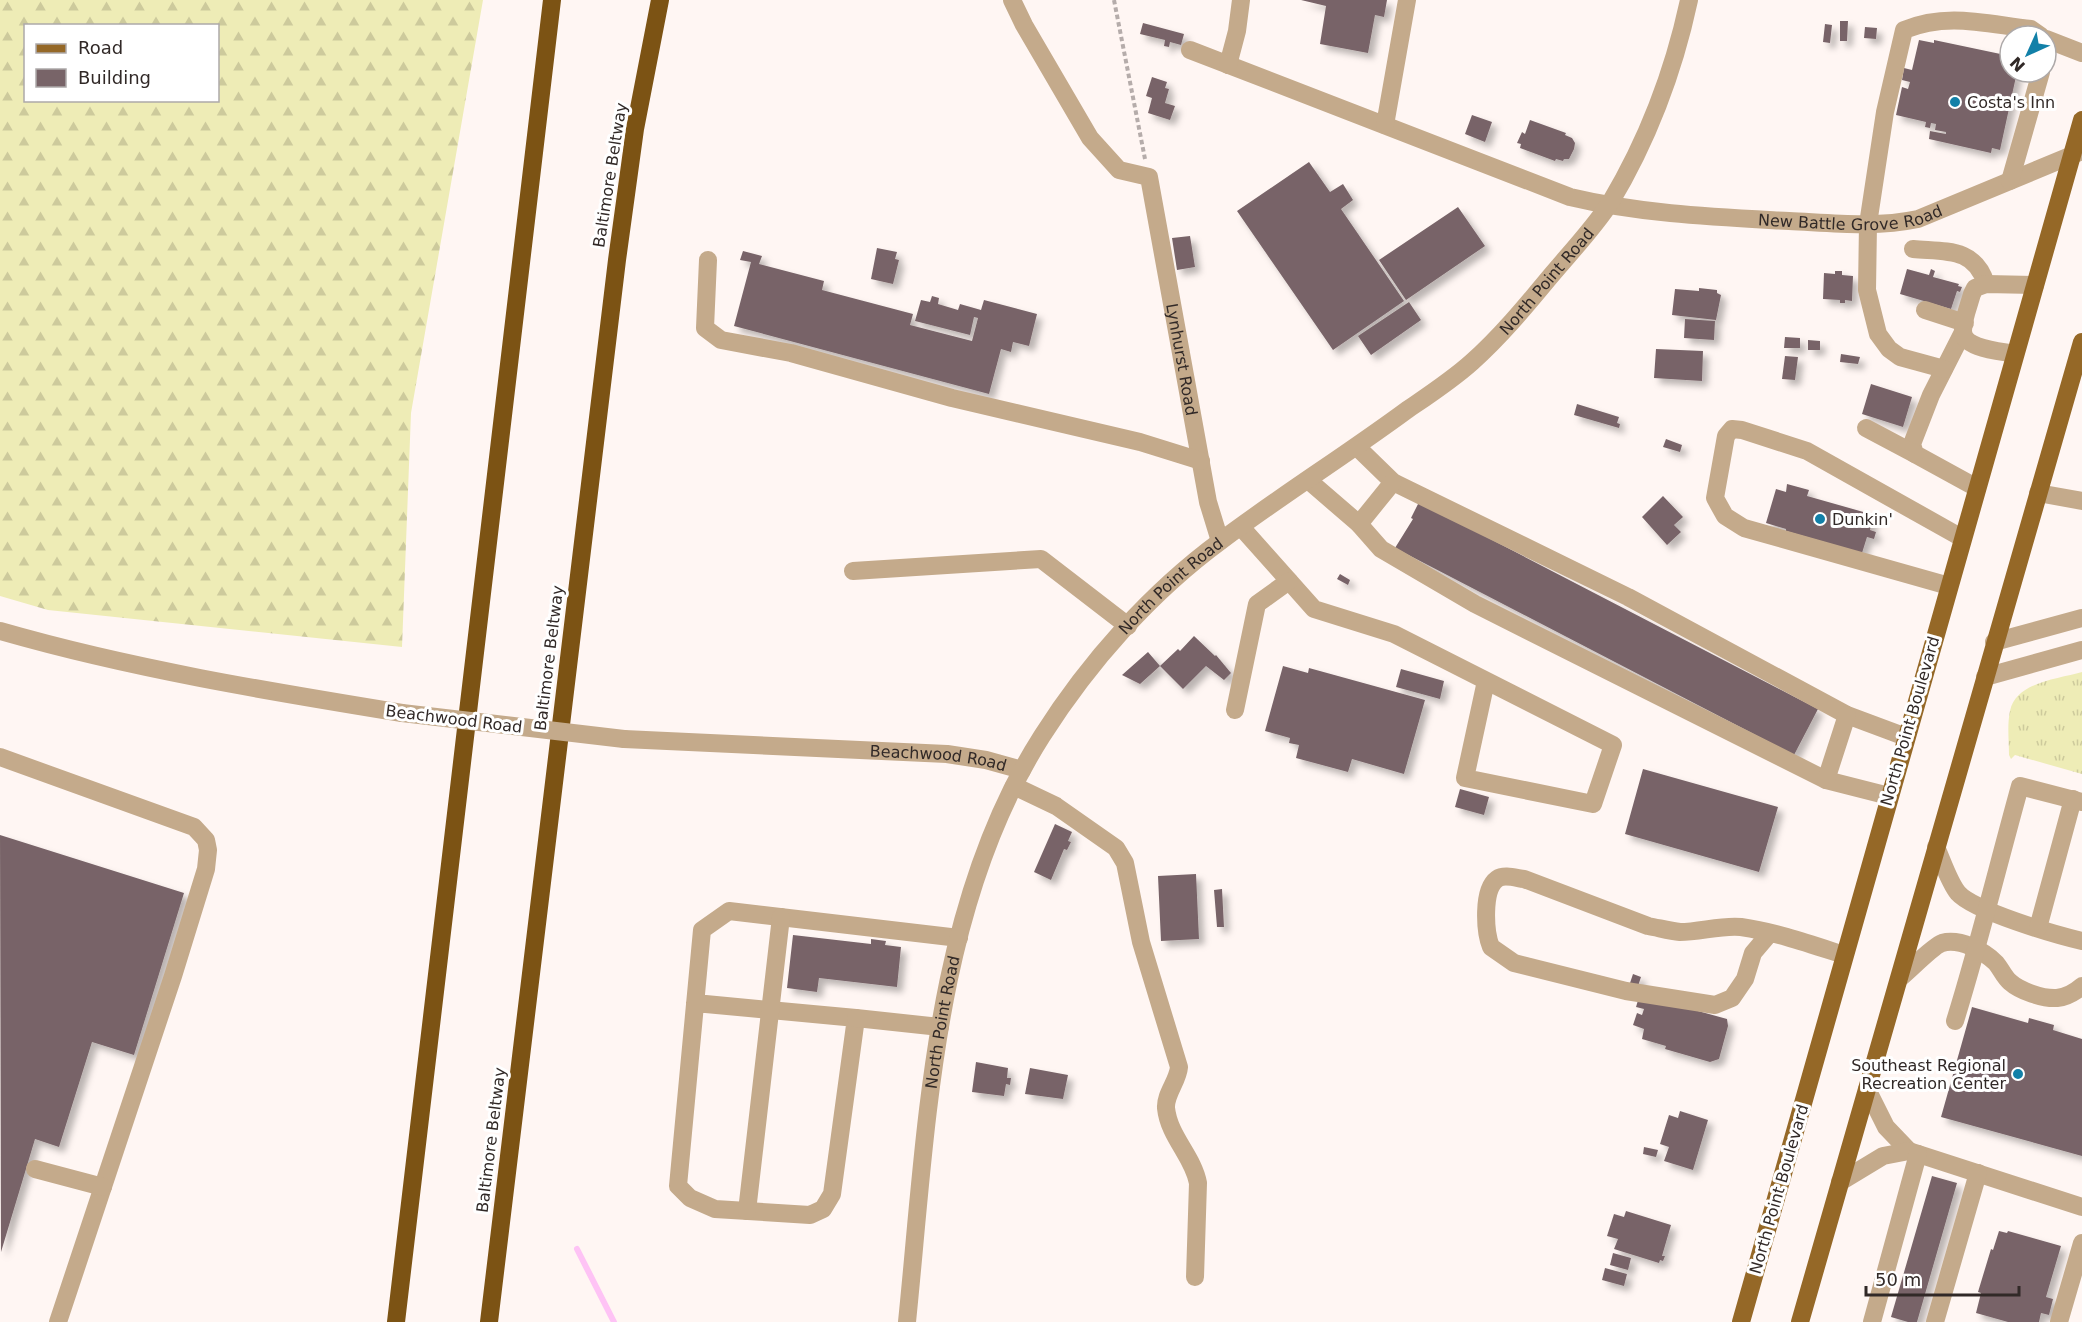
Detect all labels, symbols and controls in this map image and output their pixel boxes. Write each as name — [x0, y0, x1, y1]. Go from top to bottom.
legend — [24, 24, 219, 102]
north arrow — [1998, 24, 2058, 84]
text: Road — [78, 37, 123, 58]
text: N — [2006, 53, 2029, 76]
text: Building — [78, 67, 151, 88]
place label: Costa's Inn — [1967, 93, 2055, 112]
marker: Costa's Inn — [1948, 95, 1962, 109]
street label: Baltimore Beltway — [589, 101, 631, 249]
street label: New Battle Grove Road — [1758, 200, 1945, 234]
street label: North Point Road — [1495, 224, 1598, 339]
street label: Lynhurst Road — [1163, 302, 1202, 417]
place label: Dunkin' — [1832, 510, 1893, 529]
marker: Dunkin' — [1813, 512, 1827, 526]
street label: North Point Road — [1114, 533, 1226, 638]
street label: Baltimore Beltway — [531, 584, 567, 732]
street label: North Point Boulevard — [1877, 634, 1943, 808]
street label: Beachwood Road — [385, 701, 523, 737]
street label: Beachwood Road — [869, 741, 1009, 775]
street label: North Point Road — [921, 954, 963, 1090]
place label: Southeast Regional Recreation Center — [1851, 1056, 2006, 1093]
street label: Baltimore Beltway — [473, 1066, 509, 1214]
marker: Southeast Regional Recreation Center — [2011, 1067, 2025, 1081]
street label: North Point Boulevard — [1746, 1102, 1812, 1276]
scale bar — [1866, 1259, 2019, 1297]
text: 50 m — [1875, 1269, 1921, 1290]

